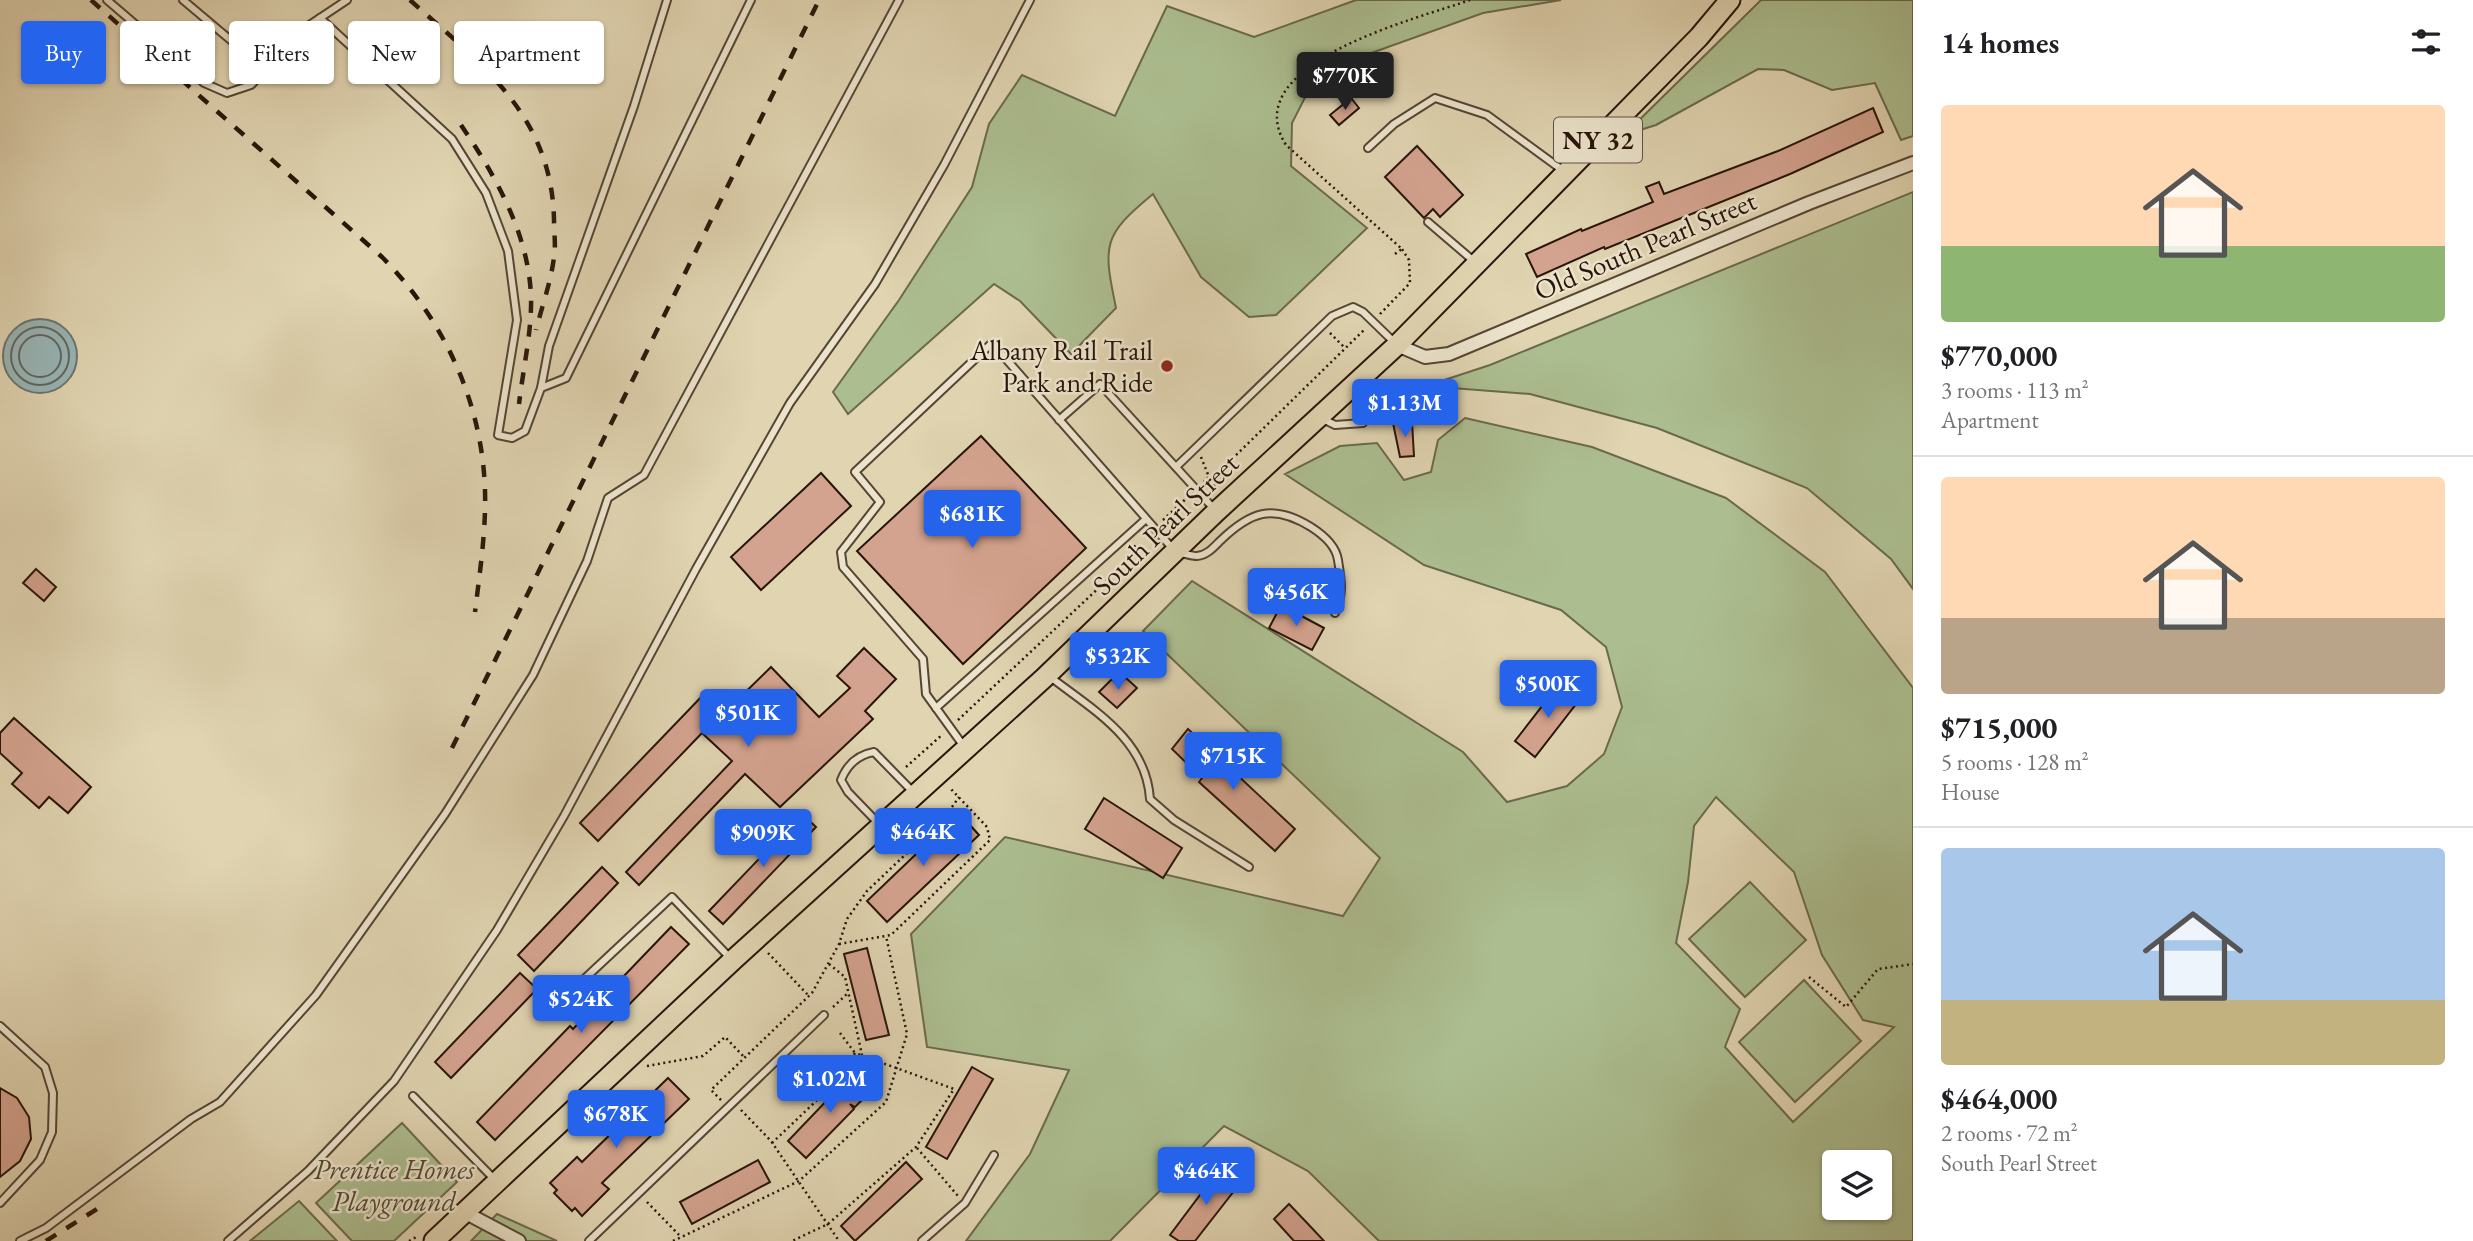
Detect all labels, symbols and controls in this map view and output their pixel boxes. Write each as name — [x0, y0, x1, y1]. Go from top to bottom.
chip: Buy — [21, 21, 106, 84]
chip: Rent — [120, 21, 215, 84]
chip: Filters — [229, 21, 334, 84]
chip: New — [348, 21, 440, 84]
chip: Apartment — [454, 21, 604, 84]
text: 14 homes — [1941, 23, 2059, 62]
icon: filters — [2407, 23, 2445, 61]
pin: $770K — [1296, 52, 1394, 112]
text: $770K — [1313, 60, 1377, 90]
road number: NY 32 — [1554, 118, 1642, 162]
icon: home — [2130, 150, 2256, 276]
street label: Old South Pearl Street — [1529, 182, 1762, 308]
place label: Albany Rail Trail Park and Ride — [969, 332, 1153, 400]
text: $770,000 — [1941, 336, 2057, 375]
marker: Albany Rail Trail Park and Ride — [1159, 358, 1175, 374]
text: 3 rooms · 113 m² — [1941, 375, 2089, 405]
pin: $1.13M — [1348, 380, 1462, 439]
text: $1.13M — [1368, 387, 1442, 417]
text: Apartment — [1941, 405, 2039, 435]
street label: South Pearl Street — [1084, 445, 1246, 603]
pin: $681K — [923, 490, 1021, 550]
text: $681K — [940, 498, 1004, 528]
icon: home — [2130, 522, 2256, 648]
pin: $456K — [1247, 568, 1345, 628]
text: $456K — [1264, 576, 1328, 606]
pin: $532K — [1069, 632, 1167, 692]
text: $532K — [1086, 640, 1150, 670]
pin: $500K — [1499, 660, 1597, 720]
text: $500K — [1516, 668, 1580, 698]
pin: $501K — [699, 690, 797, 749]
text: $501K — [716, 697, 780, 727]
text: $715,000 — [1941, 708, 2057, 747]
pin: $715K — [1184, 732, 1282, 792]
text: $715K — [1201, 740, 1265, 770]
text: 5 rooms · 128 m² — [1941, 747, 2089, 777]
text: House — [1941, 777, 2000, 807]
pin: $464K — [874, 808, 972, 868]
pin: $909K — [714, 810, 812, 869]
text: $464K — [891, 816, 955, 846]
text: $909K — [731, 817, 795, 847]
icon: home — [2130, 893, 2256, 1019]
pin: $524K — [532, 976, 630, 1035]
text: $524K — [549, 983, 613, 1013]
pin: $1.02M — [773, 1056, 887, 1115]
text: $1.02M — [793, 1063, 867, 1093]
text: $464,000 — [1941, 1079, 2057, 1118]
pin: $678K — [567, 1090, 665, 1150]
text: $678K — [584, 1098, 648, 1128]
text: 2 rooms · 72 m² — [1941, 1118, 2078, 1148]
pin: $464K — [1157, 1148, 1255, 1207]
text: South Pearl Street — [1941, 1148, 2097, 1178]
map controls — [1822, 1150, 1892, 1220]
button: layers — [1822, 1150, 1892, 1220]
park label: Prentice Homes Playground — [313, 1151, 475, 1219]
text: $464K — [1174, 1155, 1238, 1185]

